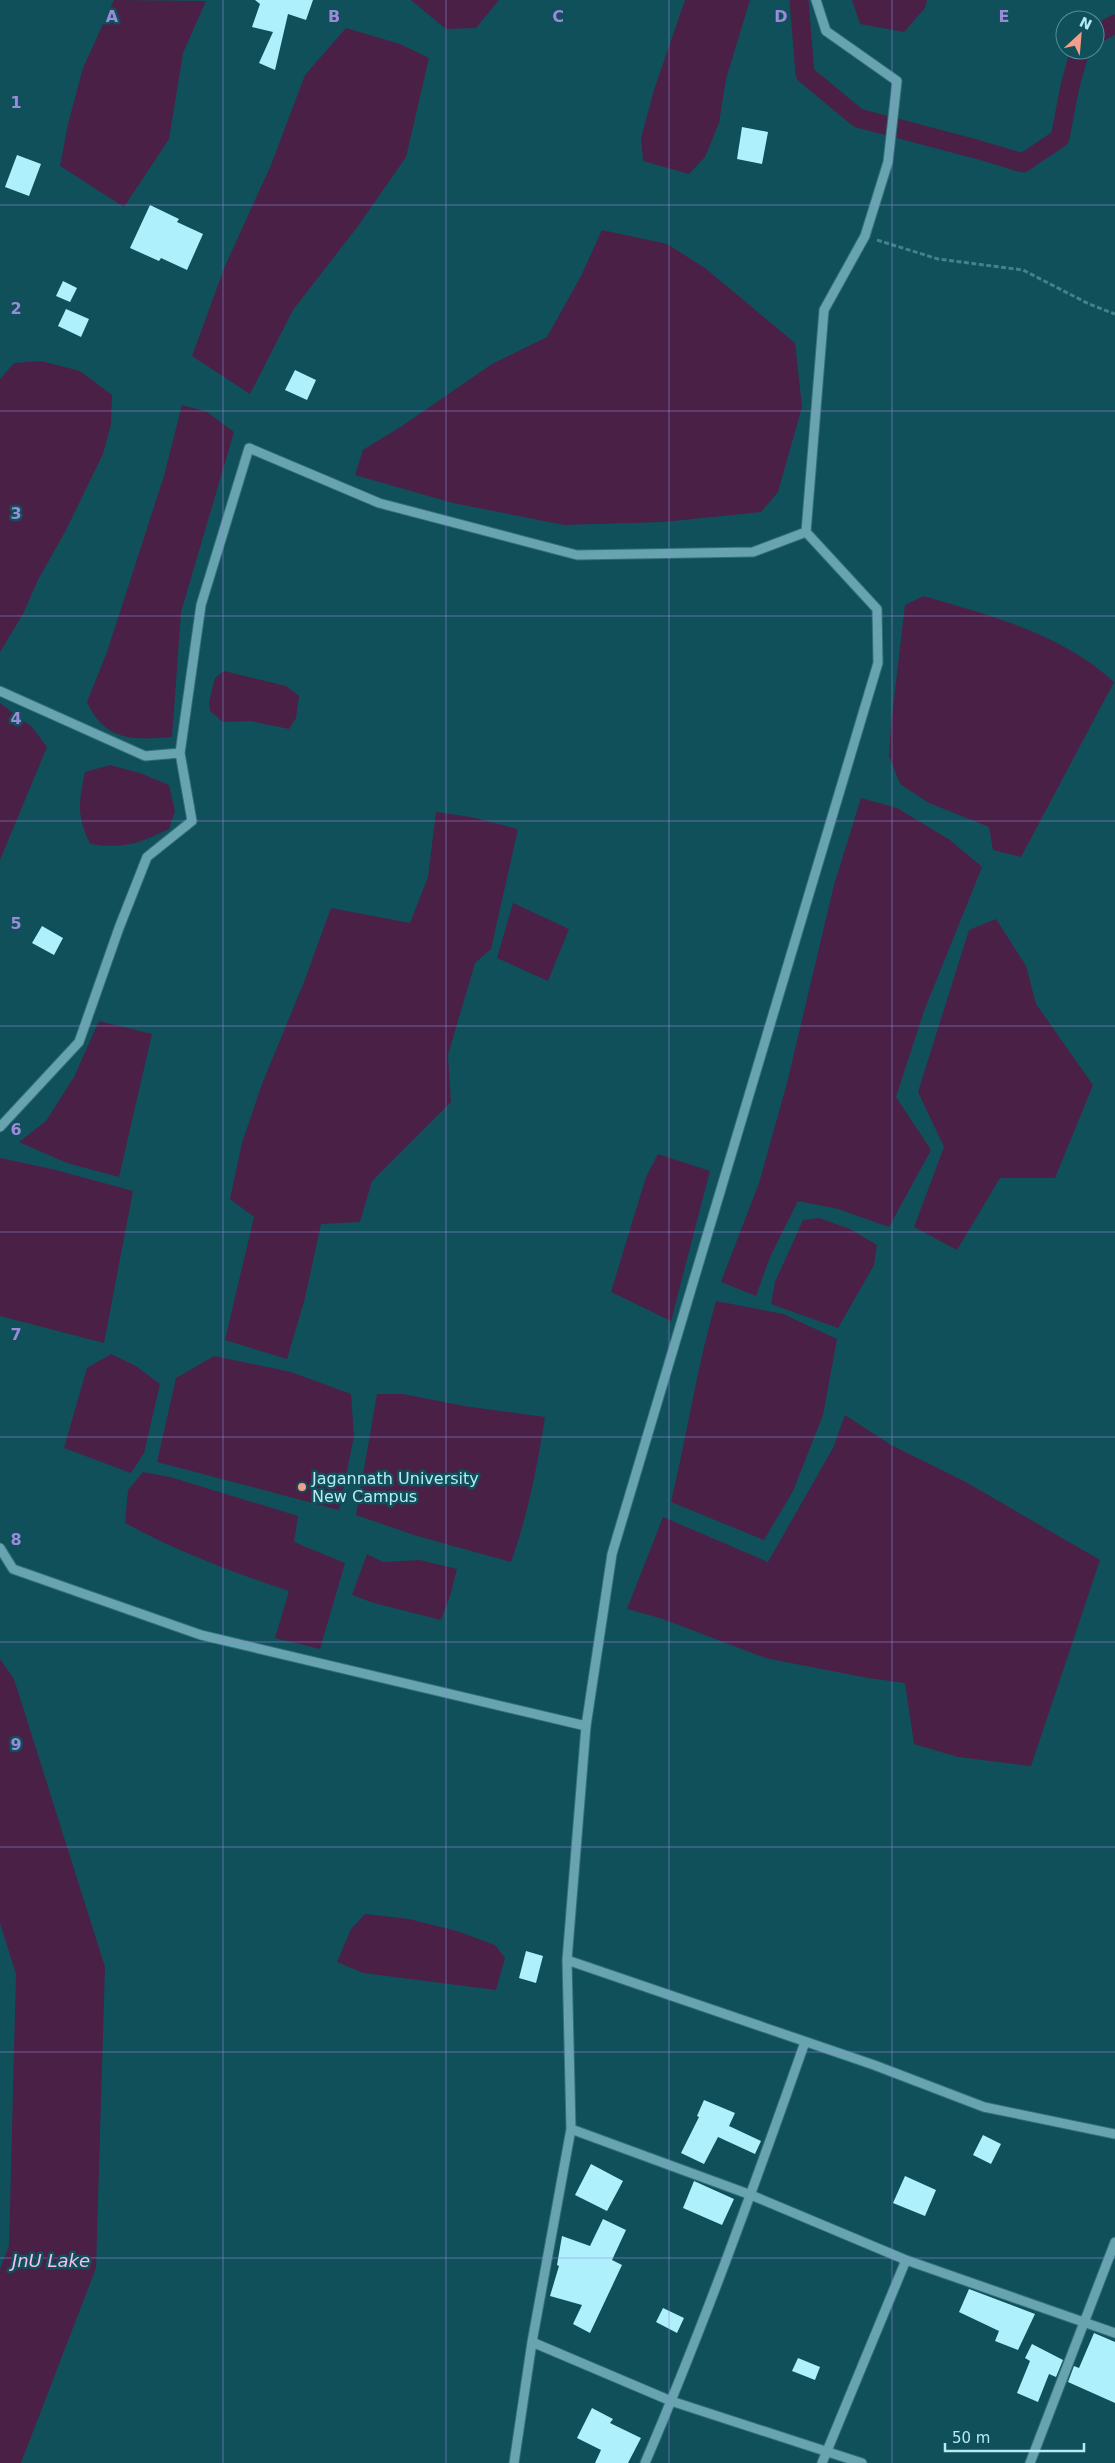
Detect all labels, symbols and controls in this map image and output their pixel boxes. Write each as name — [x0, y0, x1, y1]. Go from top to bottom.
text: A — [106, 7, 119, 26]
text: B — [328, 7, 340, 26]
text: C — [552, 7, 564, 26]
text: D — [774, 7, 788, 26]
text: E — [999, 7, 1009, 26]
north arrow — [1055, 10, 1105, 60]
text: N — [1077, 14, 1094, 33]
text: 1 — [10, 93, 22, 112]
text: 2 — [10, 299, 22, 318]
text: 3 — [10, 504, 22, 523]
text: 4 — [10, 709, 22, 728]
text: 5 — [10, 914, 22, 933]
text: 6 — [10, 1120, 22, 1139]
text: 7 — [10, 1325, 22, 1344]
place label: Jagannath University New Campus — [311, 1469, 479, 1506]
marker: Jagannath University New Campus — [296, 1481, 308, 1493]
text: 8 — [10, 1530, 22, 1549]
text: 9 — [10, 1735, 22, 1754]
water label: JnU Lake — [9, 2250, 90, 2271]
scale bar — [945, 2420, 1084, 2452]
text: 50 m — [952, 2429, 990, 2447]

